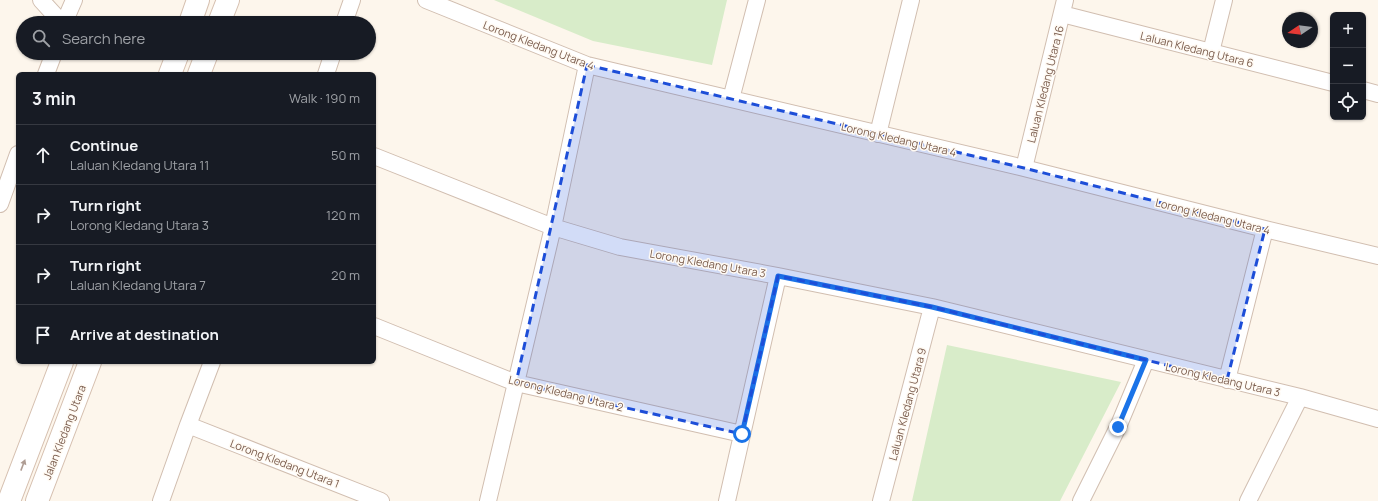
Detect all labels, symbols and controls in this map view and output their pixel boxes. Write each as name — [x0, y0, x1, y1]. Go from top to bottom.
north arrow — [1282, 12, 1318, 48]
map controls — [1330, 12, 1366, 120]
button: + — [1330, 12, 1366, 48]
search box — [16, 16, 376, 60]
street label: Lorong Kledang Utara 4 — [481, 17, 597, 73]
street label: Laluan Kledang Utara 16 — [1023, 24, 1067, 144]
icon: search — [30, 27, 52, 49]
text: Search here — [62, 28, 145, 49]
street label: Laluan Kledang Utara 6 — [1139, 28, 1255, 70]
button: − — [1330, 48, 1366, 84]
button: locate — [1330, 84, 1366, 120]
text: 3 min — [32, 87, 76, 110]
text: Walk · 190 m — [289, 89, 360, 107]
street label: Lorong Kledang Utara 4 — [840, 118, 958, 160]
text: Continue — [70, 135, 138, 156]
icon: ahead — [32, 144, 54, 166]
text: 50 m — [331, 146, 360, 164]
text: Laluan Kledang Utara 11 — [70, 156, 209, 174]
street label: Lorong Kledang Utara 4 — [1154, 194, 1272, 238]
text: Turn right — [70, 195, 141, 216]
icon: right — [32, 204, 54, 226]
text: 120 m — [326, 206, 360, 224]
text: Lorong Kledang Utara 3 — [70, 216, 209, 234]
street label: Lorong Kledang Utara 3 — [649, 245, 767, 281]
text: Turn right — [70, 255, 141, 276]
icon: right — [32, 264, 54, 286]
text: 20 m — [331, 266, 360, 284]
text: Laluan Kledang Utara 7 — [70, 276, 206, 294]
icon: arrive — [32, 324, 54, 346]
text: Arrive at destination — [70, 324, 219, 345]
street label: Laluan Kledang Utara 9 — [885, 346, 929, 462]
street label: Lorong Kledang Utara 3 — [1164, 358, 1282, 400]
street label: Lorong Kledang Utara 2 — [507, 371, 625, 415]
street label: Jalan Kledang Utara — [39, 383, 89, 481]
route end — [1109, 418, 1127, 436]
route start — [733, 425, 751, 443]
street label: Lorong Kledang Utara 1 — [228, 435, 342, 491]
one-way arrow — [21, 458, 27, 470]

